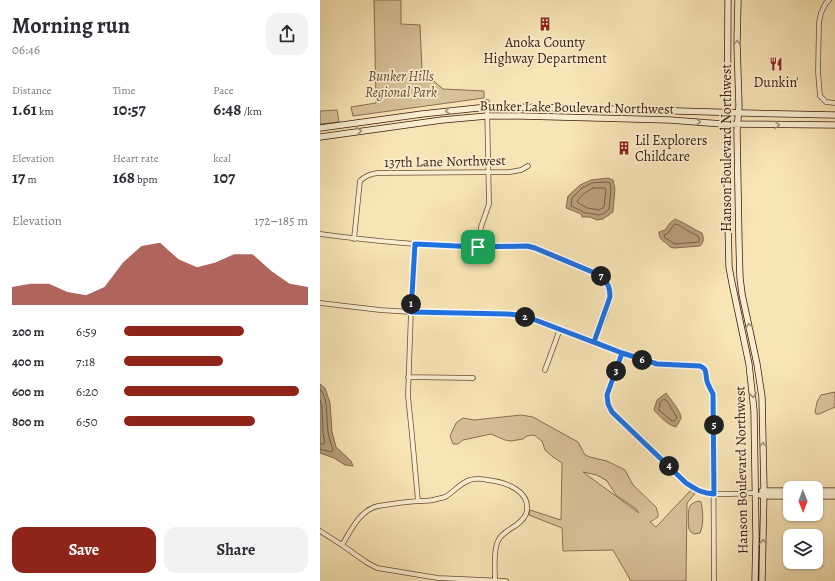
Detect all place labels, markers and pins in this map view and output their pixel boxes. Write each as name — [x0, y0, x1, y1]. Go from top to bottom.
building icon: Anoka County Highway Department — [537, 16, 553, 32]
place label: Anoka County Highway Department — [483, 33, 607, 68]
restaurant icon: Dunkin' — [768, 56, 784, 72]
place label: Dunkin' — [753, 73, 799, 92]
place label: Lil Explorers Childcare — [635, 131, 707, 166]
building icon: Lil Explorers Childcare — [616, 140, 632, 156]
pin — [461, 230, 495, 264]
pin: 7 — [591, 266, 611, 286]
pin: 1 — [401, 294, 421, 314]
pin: 2 — [515, 307, 535, 327]
pin: 6 — [632, 350, 652, 370]
pin: 3 — [606, 361, 626, 381]
pin: 5 — [704, 415, 724, 435]
pin: 4 — [659, 456, 679, 476]

